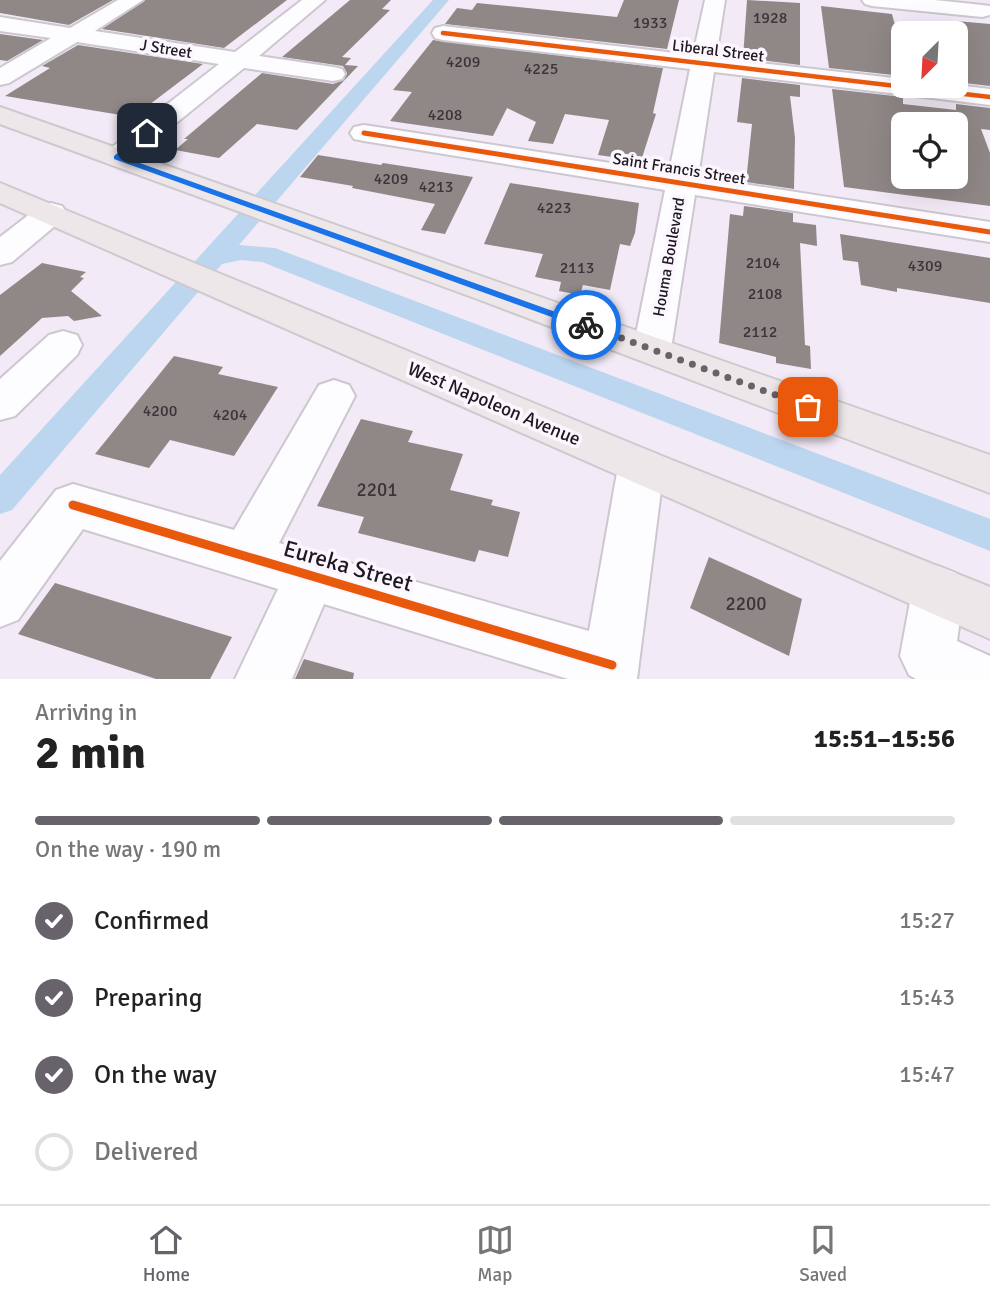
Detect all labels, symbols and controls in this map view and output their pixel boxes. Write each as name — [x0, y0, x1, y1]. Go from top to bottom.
house number: 1928 — [753, 8, 787, 28]
house number: 1933 — [633, 13, 667, 33]
north arrow — [891, 21, 968, 98]
map controls — [891, 21, 968, 189]
street label: J Street — [139, 35, 194, 63]
street label: Liberal Street — [671, 35, 766, 67]
house number: 4209 — [446, 52, 480, 72]
house number: 4225 — [524, 59, 558, 79]
pin — [117, 103, 177, 163]
house number: 4208 — [428, 105, 462, 125]
button: locate — [891, 112, 968, 189]
icon: home — [128, 114, 166, 152]
street label: Saint Francis Street — [611, 149, 747, 189]
house number: 4209 — [374, 169, 408, 189]
house number: 4213 — [419, 177, 453, 197]
street label: Houma Boulevard — [649, 196, 689, 318]
house number: 4223 — [537, 198, 571, 218]
house number: 2104 — [746, 253, 781, 273]
house number: 4309 — [908, 256, 942, 276]
house number: 2113 — [560, 258, 594, 278]
house number: 2108 — [748, 284, 782, 304]
courier — [551, 290, 621, 360]
icon: bike — [567, 306, 605, 344]
house number: 2112 — [743, 322, 777, 342]
street label: West Napoleon Avenue — [404, 357, 584, 451]
pin — [778, 377, 838, 437]
icon: bag — [789, 388, 827, 426]
house number: 4200 — [143, 401, 177, 421]
house number: 4204 — [213, 405, 248, 425]
house number: 2201 — [356, 478, 398, 502]
street label: Eureka Street — [280, 534, 416, 598]
house number: 2200 — [725, 592, 767, 616]
text: Arriving in — [35, 698, 137, 727]
text: 15:51–15:56 — [814, 723, 955, 755]
text: 2 min — [35, 725, 146, 781]
text: On the way · 190 m — [35, 835, 221, 864]
icon: check — [35, 902, 73, 940]
text: Confirmed — [94, 905, 209, 937]
text: 15:27 — [899, 906, 955, 935]
icon: check — [35, 979, 73, 1017]
text: Preparing — [94, 982, 202, 1014]
text: 15:43 — [899, 983, 955, 1012]
icon: check — [35, 1056, 73, 1094]
text: On the way — [94, 1059, 217, 1091]
text: 15:47 — [899, 1060, 955, 1089]
text: Delivered — [94, 1136, 199, 1168]
tab: Home — [143, 1221, 190, 1287]
tab: Map — [476, 1221, 514, 1287]
tab: Saved — [799, 1221, 847, 1287]

